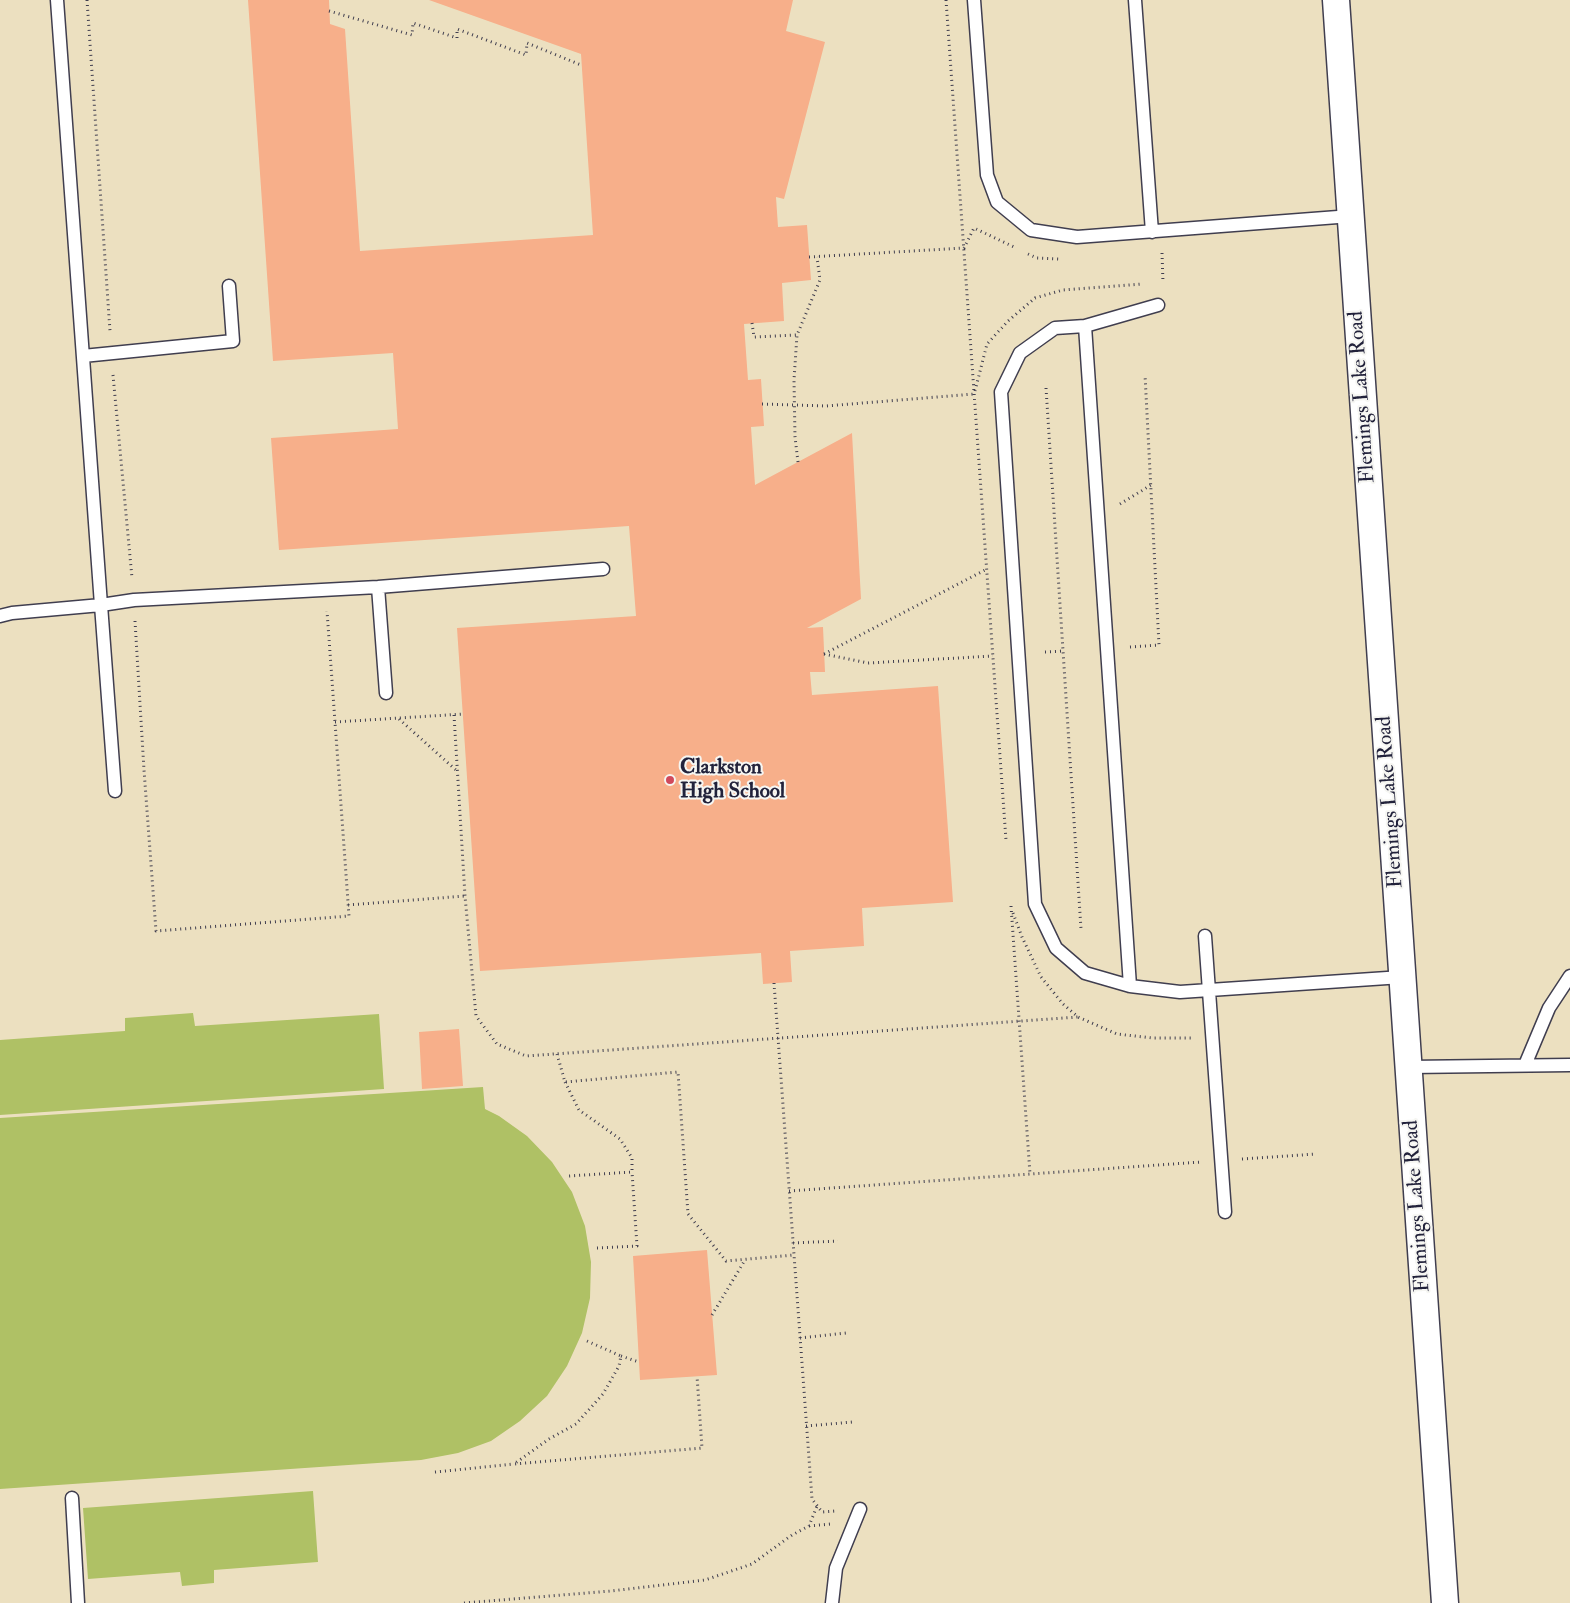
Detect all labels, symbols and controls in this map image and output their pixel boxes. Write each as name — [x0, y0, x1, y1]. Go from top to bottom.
street label: Flemings Lake Road — [1344, 310, 1382, 484]
street label: Flemings Lake Road — [1372, 715, 1410, 889]
place label: Clarkston High School — [680, 755, 785, 805]
marker: Clarkston High School — [664, 774, 676, 786]
street label: Flemings Lake Road — [1399, 1119, 1437, 1293]

